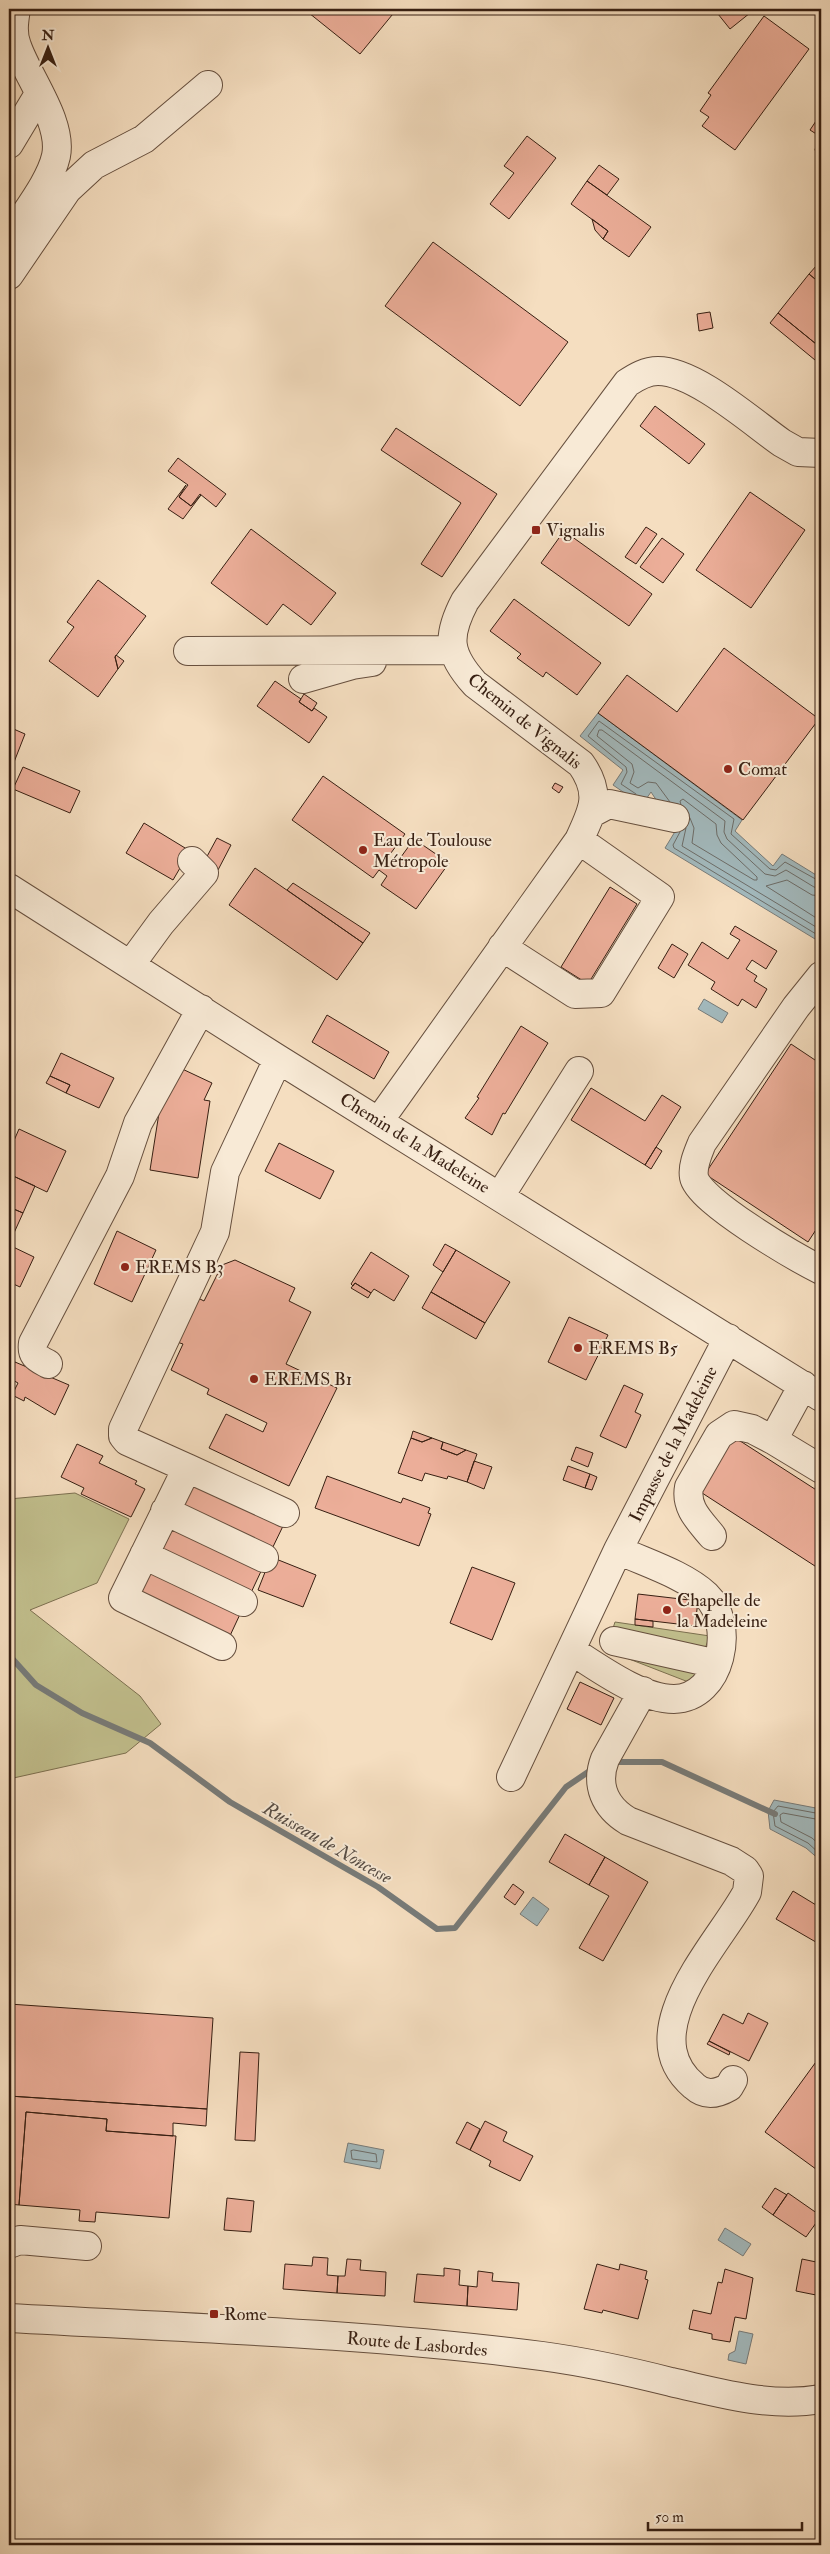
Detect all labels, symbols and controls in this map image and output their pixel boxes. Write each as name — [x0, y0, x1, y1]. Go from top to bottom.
north arrow — [22, 22, 72, 72]
text: N — [41, 27, 55, 44]
place label: Vignalis — [546, 519, 605, 542]
marker: Vignalis — [530, 524, 542, 536]
street label: Chemin de Vignalis — [463, 668, 587, 775]
place label: Comat — [738, 758, 787, 781]
marker: Comat — [722, 763, 734, 775]
place label: Eau de Toulouse Métropole — [373, 829, 492, 873]
marker: Eau de Toulouse Métropole — [357, 844, 369, 856]
street label: Chemin de la Madeleine — [335, 1088, 494, 1199]
place label: EREMS B3 — [135, 1256, 224, 1279]
marker: EREMS B3 — [119, 1261, 131, 1273]
place label: EREMS B5 — [588, 1337, 678, 1360]
marker: EREMS B5 — [572, 1342, 584, 1354]
street label: Impasse de la Madeleine — [624, 1362, 723, 1526]
place label: EREMS B1 — [264, 1368, 352, 1391]
marker: EREMS B1 — [248, 1373, 260, 1385]
place label: Chapelle de la Madeleine — [677, 1589, 768, 1633]
marker: Chapelle de la Madeleine — [661, 1604, 673, 1616]
water label: Ruisseau de Noncesse — [258, 1796, 397, 1890]
place label: Rome — [224, 2303, 267, 2326]
marker: Rome — [208, 2308, 220, 2320]
street label: Route de Lasbordes — [346, 2327, 488, 2362]
scale bar — [648, 2499, 801, 2531]
text: 50 m — [655, 2508, 684, 2527]

